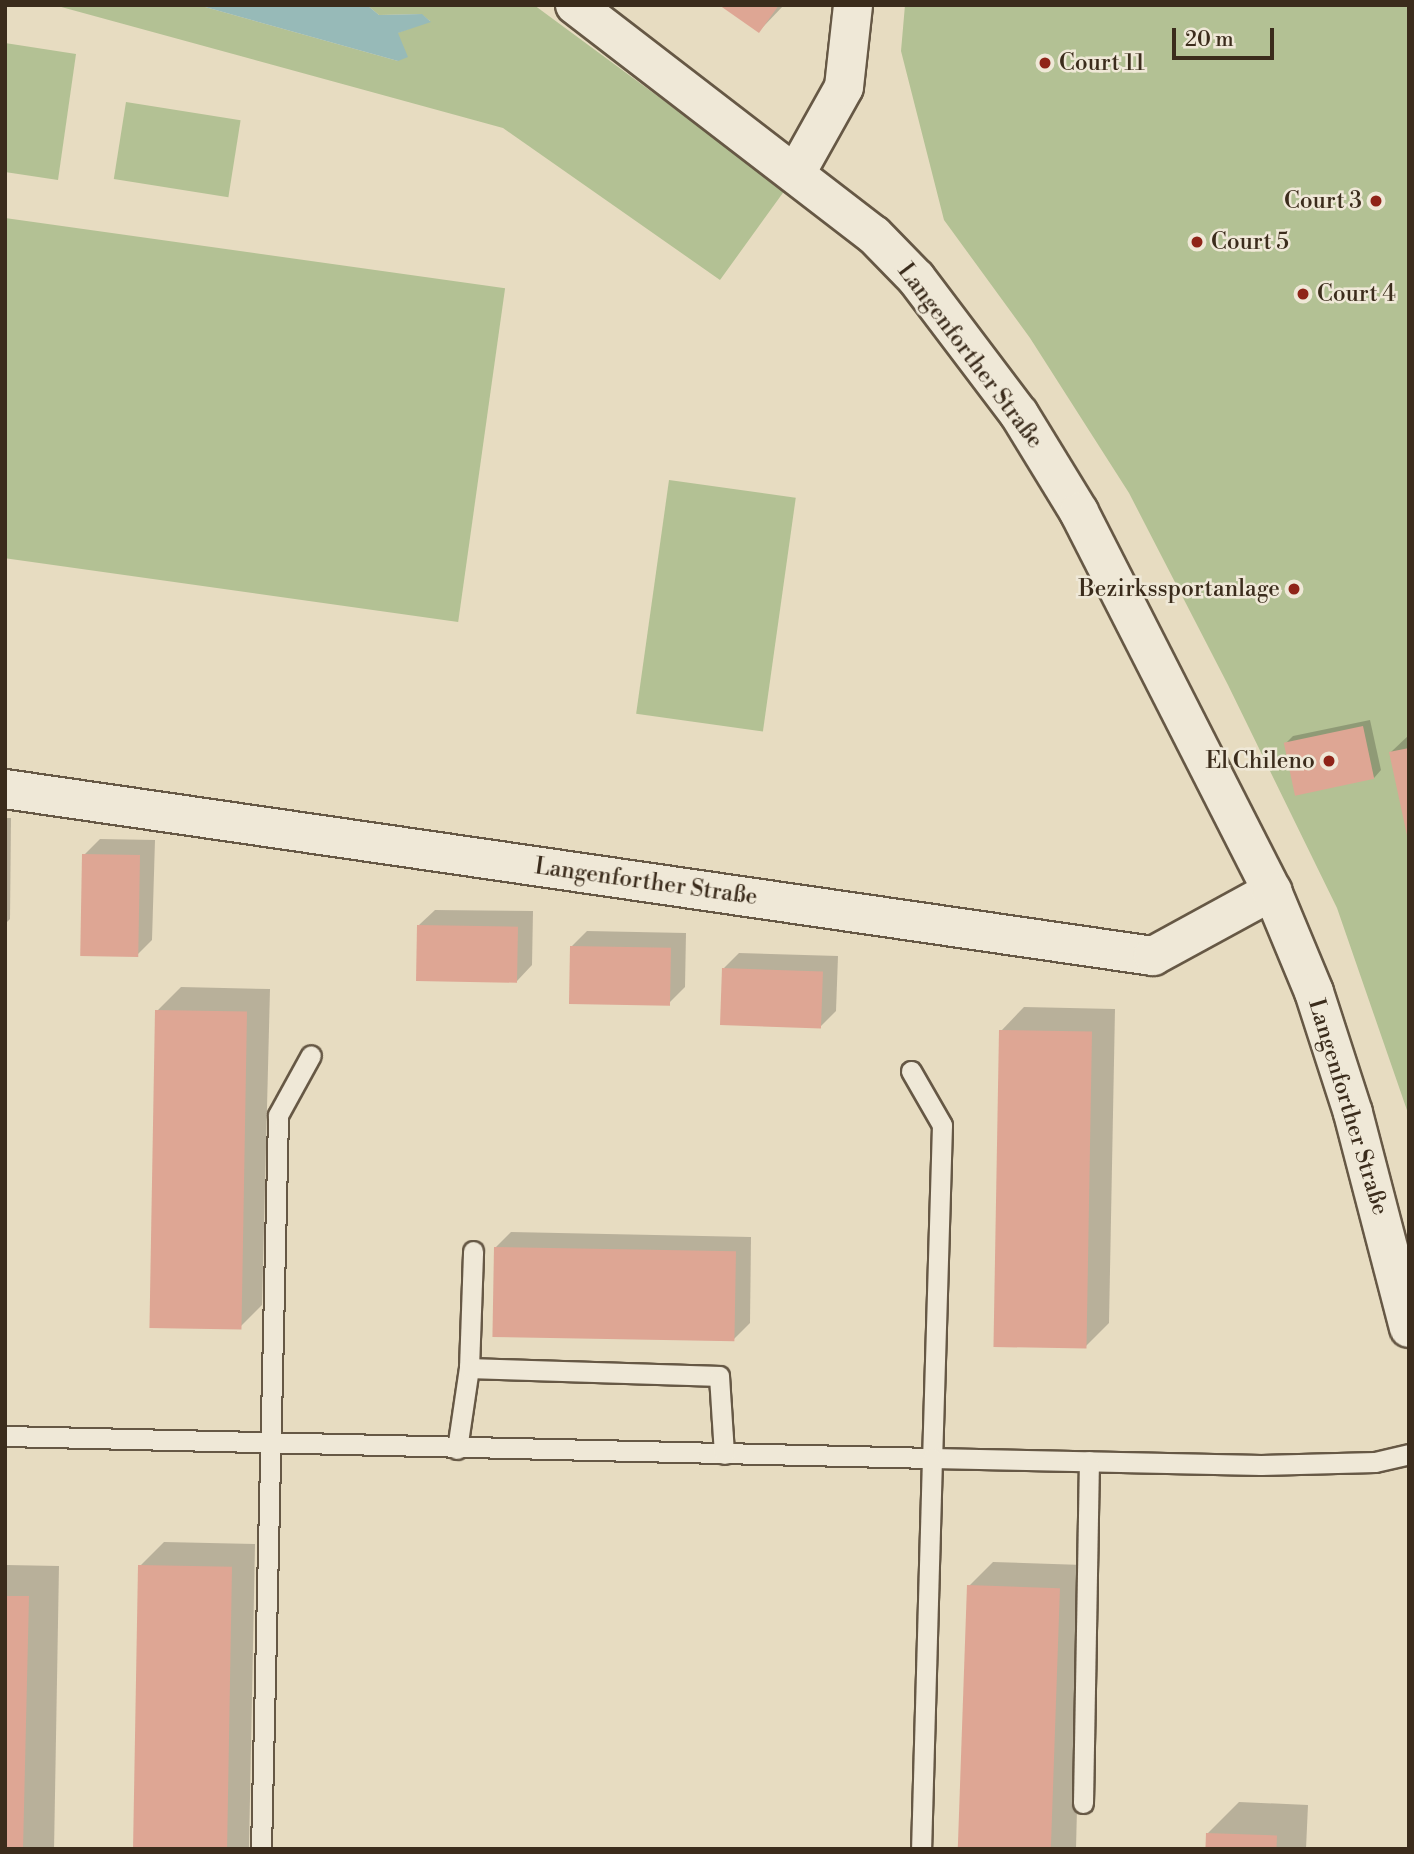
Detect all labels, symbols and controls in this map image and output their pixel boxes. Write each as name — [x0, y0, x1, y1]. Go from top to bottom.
scale bar — [1176, 14, 1278, 58]
text: 20 m — [1185, 27, 1234, 53]
place label: Court 11 — [1059, 49, 1145, 77]
marker: Court 11 — [1037, 55, 1053, 71]
place label: Court 3 — [1284, 187, 1362, 215]
marker: Court 3 — [1368, 193, 1384, 209]
place label: Court 5 — [1211, 228, 1289, 256]
marker: Court 5 — [1189, 234, 1205, 250]
street label: Langenforther Straße — [891, 258, 1049, 454]
place label: Court 4 — [1317, 280, 1396, 308]
marker: Court 4 — [1295, 286, 1311, 302]
place label: Bezirkssportanlage — [1078, 575, 1280, 603]
marker: Bezirkssportanlage — [1286, 581, 1302, 597]
place label: El Chileno — [1205, 747, 1315, 775]
marker: El Chileno — [1321, 753, 1337, 769]
street label: Langenforther Straße — [533, 853, 759, 911]
street label: Langenforther Straße — [1302, 996, 1394, 1218]

